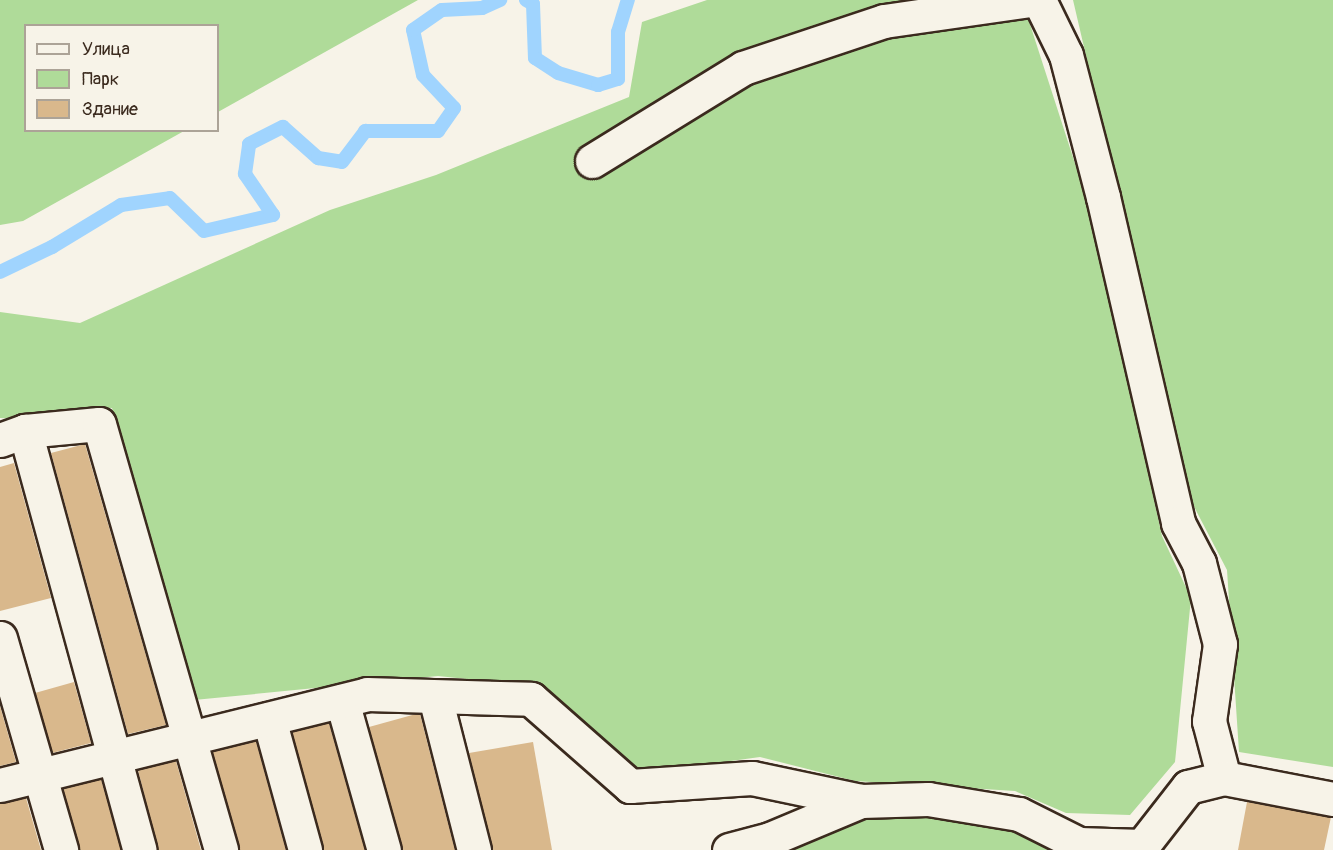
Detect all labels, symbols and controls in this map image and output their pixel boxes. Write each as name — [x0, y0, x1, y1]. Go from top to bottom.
legend — [24, 24, 219, 132]
text: Улица — [82, 38, 130, 61]
text: Парк — [82, 68, 119, 91]
text: Здание — [82, 98, 138, 121]

